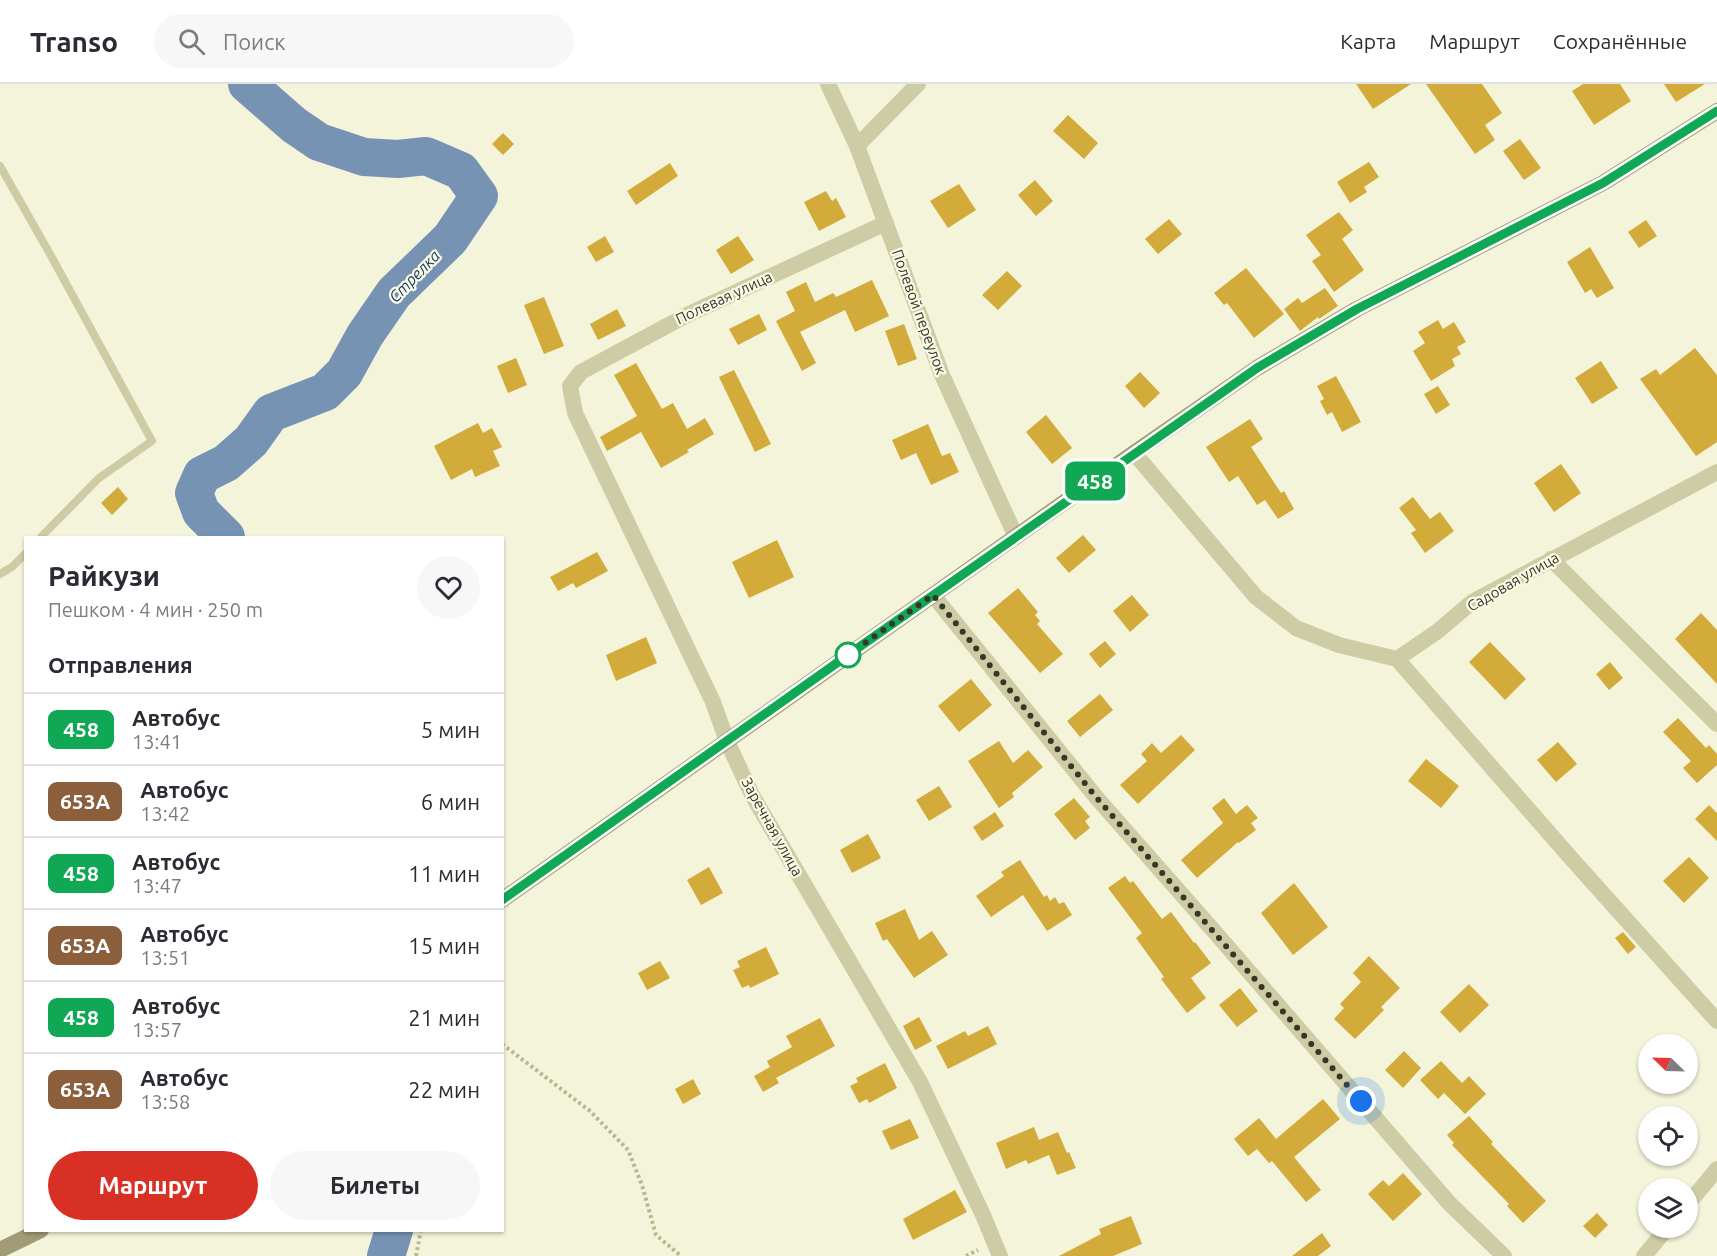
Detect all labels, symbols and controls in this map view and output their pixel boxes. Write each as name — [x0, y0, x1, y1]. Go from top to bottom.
search box — [154, 14, 574, 68]
icon: search — [175, 25, 208, 58]
text: Transo — [30, 26, 118, 57]
text: Поиск — [223, 29, 286, 54]
text: Карта — [1340, 29, 1396, 53]
text: Маршрут — [1429, 29, 1520, 53]
text: Сохранённые — [1553, 29, 1687, 53]
water label: Стрелка — [385, 246, 443, 306]
street label: Полевой переулок — [889, 247, 950, 377]
street label: Полевая улица — [673, 268, 775, 327]
line badge: 458 — [1060, 462, 1130, 500]
text: 458 — [1077, 469, 1113, 493]
street label: Садовая улица — [1464, 548, 1562, 615]
button: heart — [417, 556, 480, 619]
text: Райкузи — [48, 560, 160, 591]
text: Пешком · 4 мин · 250 m — [48, 598, 263, 621]
unlabelled marker — [835, 642, 861, 668]
text: Отправления — [48, 652, 193, 677]
text: Автобус — [132, 705, 220, 730]
text: 458 — [63, 717, 99, 741]
text: 5 мин — [421, 717, 480, 742]
text: 13:41 — [132, 730, 182, 753]
street label: Заречная улица — [738, 774, 807, 879]
text: Автобус — [140, 777, 229, 802]
text: 653А — [60, 789, 110, 813]
text: 6 мин — [421, 789, 480, 814]
text: 13:42 — [140, 802, 190, 825]
text: Автобус — [132, 849, 220, 874]
text: 458 — [63, 861, 99, 885]
text: 11 мин — [408, 861, 480, 886]
text: 13:47 — [132, 874, 182, 897]
text: Автобус — [140, 921, 229, 946]
text: 653А — [60, 933, 110, 957]
text: 15 мин — [408, 933, 480, 958]
text: 13:51 — [140, 946, 190, 969]
text: Автобус — [132, 993, 220, 1018]
text: 458 — [63, 1005, 99, 1029]
text: 21 мин — [408, 1005, 480, 1030]
text: 13:57 — [132, 1018, 182, 1041]
north arrow — [1638, 1034, 1698, 1094]
map controls — [1638, 1034, 1698, 1238]
text: Автобус — [140, 1065, 229, 1090]
text: 653А — [60, 1077, 110, 1101]
text: 22 мин — [408, 1077, 480, 1102]
your location — [1346, 1086, 1376, 1116]
text: 13:58 — [140, 1090, 190, 1113]
button: locate — [1638, 1106, 1698, 1166]
button: Маршрут — [48, 1151, 258, 1220]
button: Билеты — [270, 1151, 480, 1220]
button: layers — [1638, 1178, 1698, 1238]

